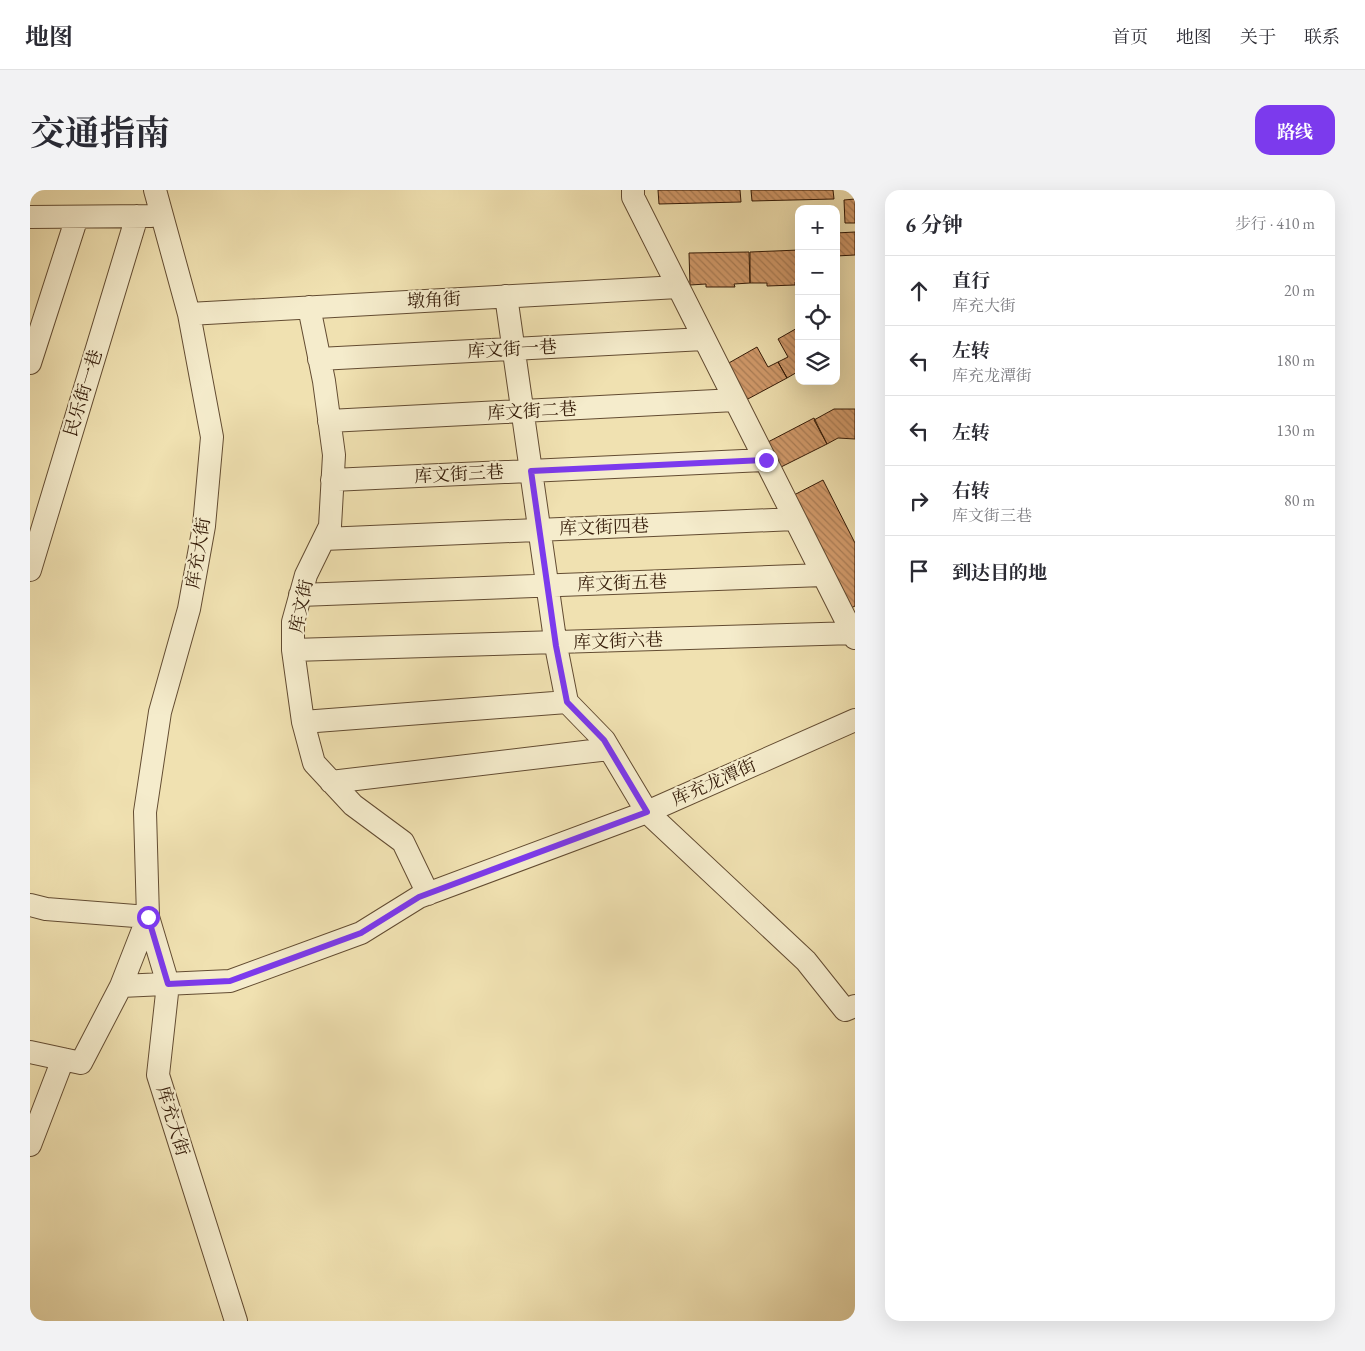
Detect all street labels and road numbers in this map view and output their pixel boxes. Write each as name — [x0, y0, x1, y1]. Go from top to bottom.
street label: 墩角街 — [406, 287, 462, 312]
street label: 库文街一巷 — [466, 335, 558, 362]
street label: 民乐街一巷 — [58, 346, 107, 439]
street label: 库文街二巷 — [486, 397, 578, 424]
street label: 库文街三巷 — [413, 460, 505, 487]
street label: 库文街四巷 — [559, 513, 649, 540]
street label: 库充大街 — [181, 516, 214, 590]
street label: 库文街五巷 — [577, 569, 667, 596]
street label: 库文街 — [284, 577, 317, 635]
street label: 库文街六巷 — [573, 627, 663, 654]
street label: 库充龙潭街 — [668, 753, 760, 810]
street label: 库充大街 — [152, 1083, 195, 1159]

